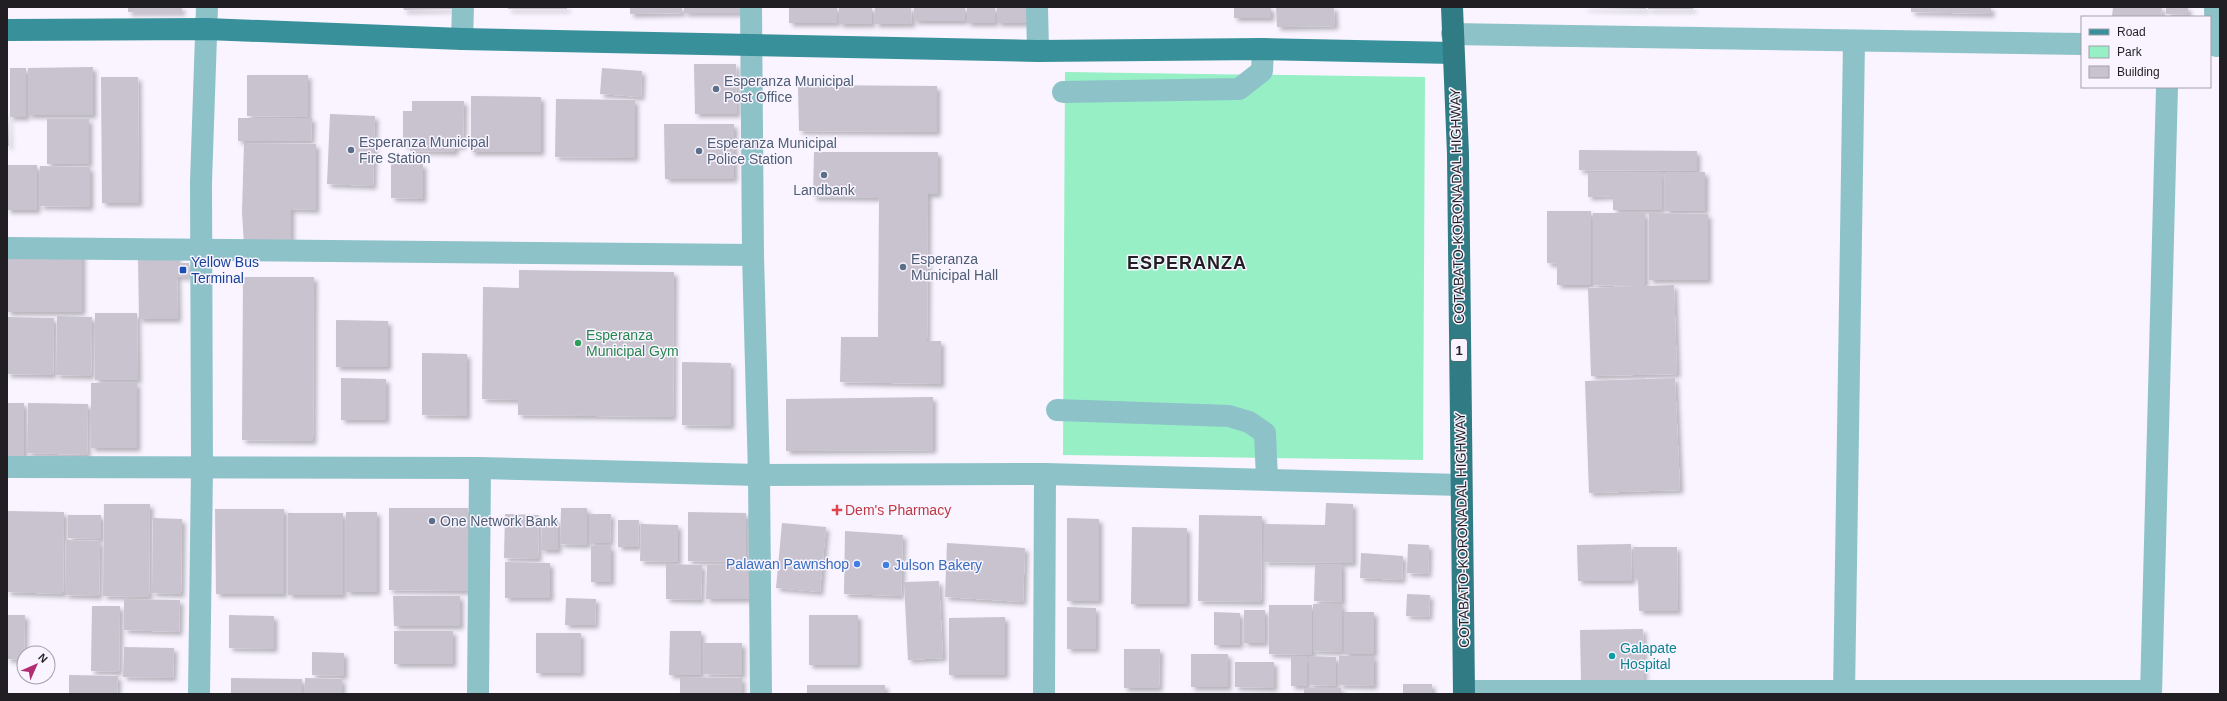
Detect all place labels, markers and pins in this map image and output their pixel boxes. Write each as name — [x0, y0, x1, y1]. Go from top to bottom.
place label: Esperanza Municipal Post Office — [724, 73, 854, 105]
marker: Esperanza Municipal Post Office — [711, 84, 721, 94]
place label: Esperanza Municipal Fire Station — [359, 134, 489, 166]
place label: Esperanza Municipal Police Station — [707, 135, 837, 167]
marker: Esperanza Municipal Fire Station — [346, 145, 356, 155]
marker: Esperanza Municipal Police Station — [694, 146, 704, 156]
marker: Landbank — [819, 170, 829, 180]
place label: Landbank — [793, 182, 856, 198]
place label: Esperanza Municipal Hall — [911, 251, 998, 283]
place label: Yellow Bus Terminal — [191, 254, 259, 286]
marker: Esperanza Municipal Hall — [898, 262, 908, 272]
marker: Yellow Bus Terminal — [178, 265, 188, 275]
place label: Esperanza Municipal Gym — [586, 327, 679, 359]
marker: Esperanza Municipal Gym — [573, 338, 583, 348]
place label: Dem's Pharmacy — [845, 502, 951, 518]
marker: Dem's Pharmacy — [832, 505, 842, 515]
place label: One Network Bank — [440, 513, 558, 529]
marker: One Network Bank — [427, 516, 437, 526]
place label: Palawan Pawnshop — [726, 556, 849, 572]
place label: Julson Bakery — [894, 557, 982, 573]
marker: Palawan Pawnshop — [852, 559, 862, 569]
marker: Julson Bakery — [881, 560, 891, 570]
place label: Galapate Hospital — [1620, 640, 1677, 672]
marker: Galapate Hospital — [1607, 651, 1617, 661]

